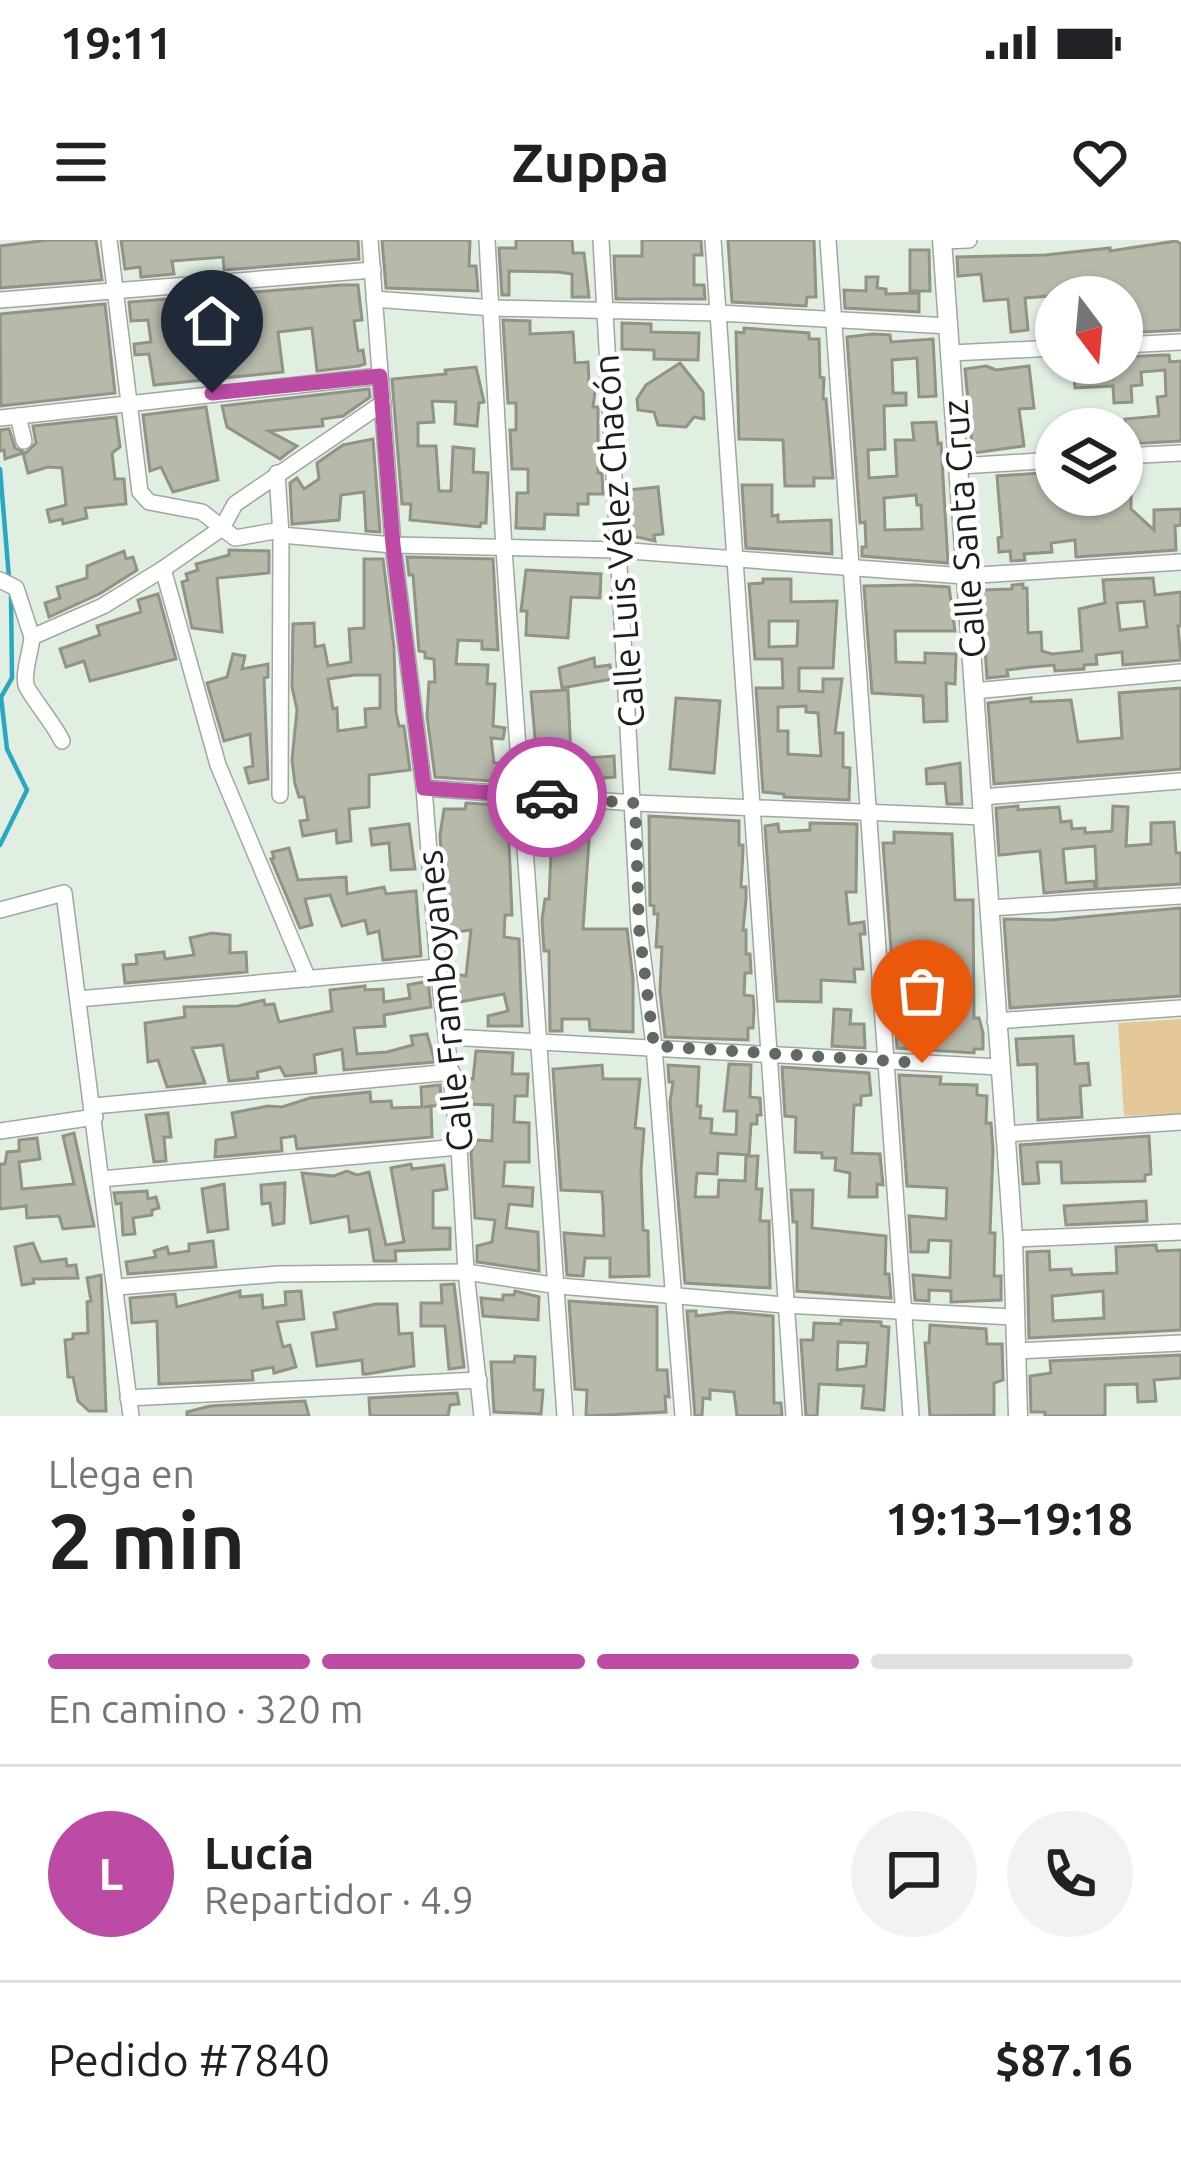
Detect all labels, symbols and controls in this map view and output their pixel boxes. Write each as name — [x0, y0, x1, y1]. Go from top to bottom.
text: 19:11 — [60, 17, 173, 68]
icon: menu — [48, 129, 114, 195]
icon: heart — [1067, 129, 1133, 195]
text: Zuppa — [512, 132, 669, 192]
pin — [161, 270, 263, 393]
north arrow — [1035, 276, 1143, 384]
map controls — [1035, 276, 1143, 516]
icon: home — [179, 288, 245, 354]
street label: Calle Luis Vélez Chacón — [585, 353, 651, 729]
street label: Calle Santa Cruz — [934, 398, 992, 660]
button: layers — [1035, 408, 1143, 516]
courier — [487, 737, 607, 857]
icon: car — [514, 764, 580, 830]
street label: Calle Framboyanes — [408, 848, 480, 1154]
pin — [871, 940, 973, 1063]
icon: bag — [889, 958, 955, 1024]
text: Llega en — [48, 1452, 195, 1495]
text: 19:13–19:18 — [885, 1493, 1133, 1544]
text: 2 min — [48, 1496, 245, 1584]
text: En camino · 320 m — [48, 1687, 363, 1730]
button: chat — [851, 1811, 977, 1937]
button: phone — [1007, 1811, 1133, 1937]
text: Lucía — [204, 1827, 314, 1878]
text: L — [99, 1848, 123, 1899]
text: Repartidor · 4.9 — [204, 1878, 474, 1921]
text: Pedido #7840 — [48, 2034, 330, 2085]
text: $87.16 — [995, 2034, 1133, 2085]

